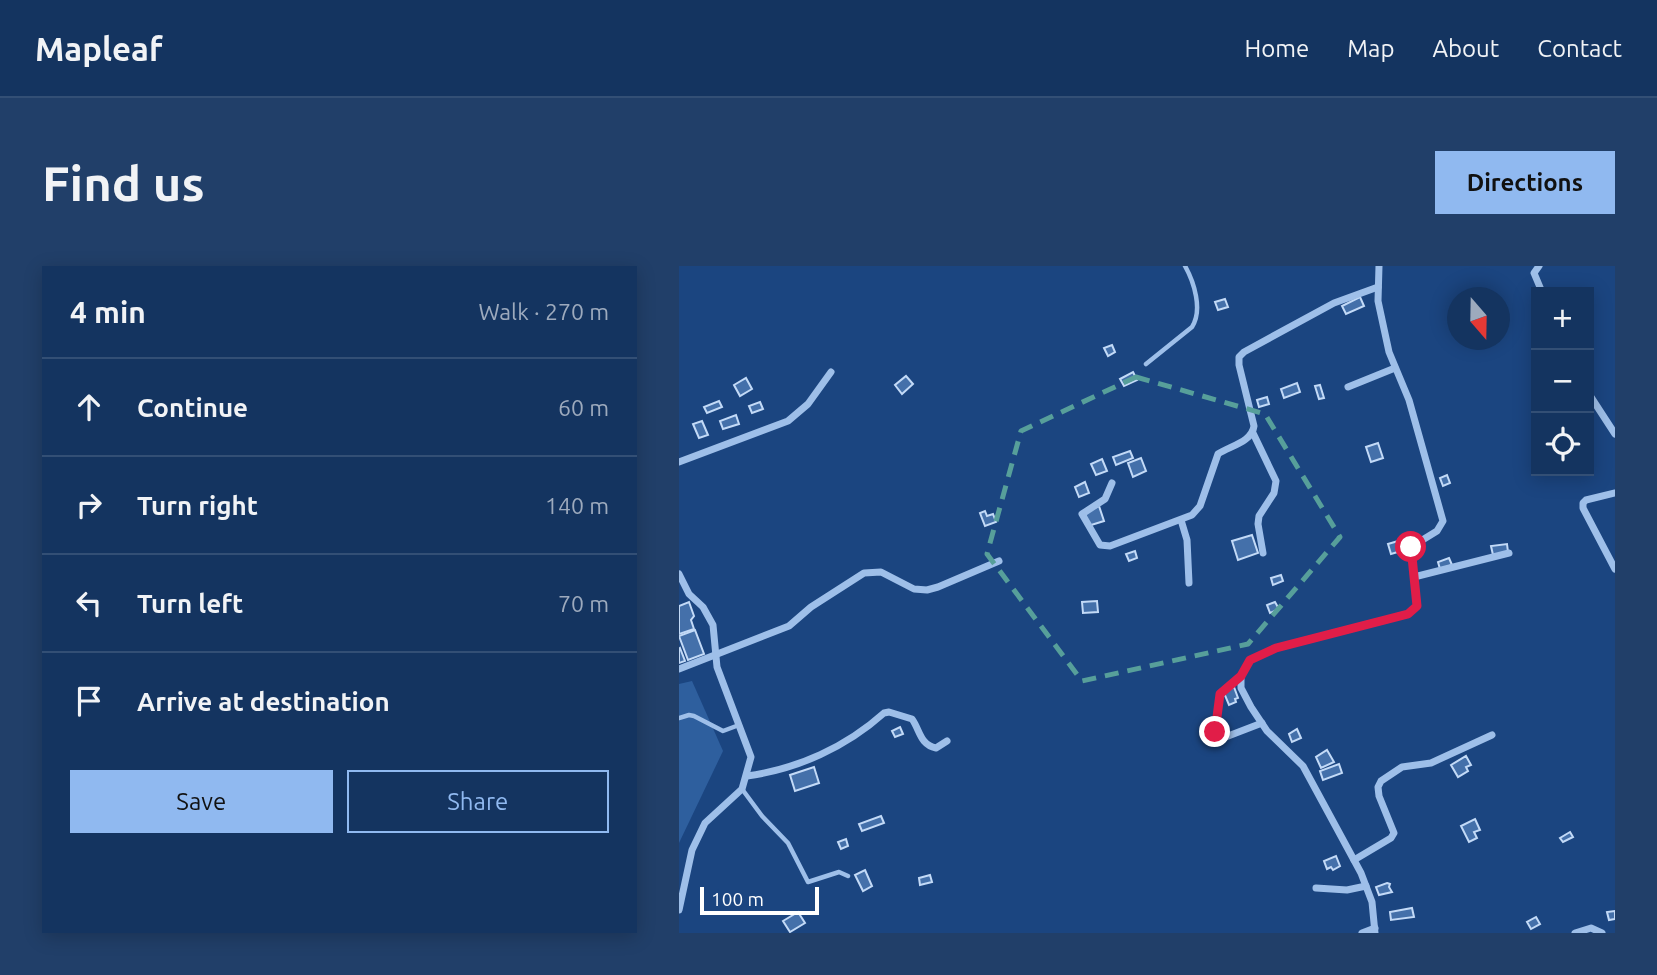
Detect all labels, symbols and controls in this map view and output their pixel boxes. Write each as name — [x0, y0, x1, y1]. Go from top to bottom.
text: Mapleaf — [35, 30, 163, 67]
text: Home — [1244, 35, 1309, 62]
text: Map — [1347, 35, 1394, 62]
text: About — [1432, 35, 1499, 62]
text: Contact — [1537, 35, 1622, 62]
button: Directions — [1435, 151, 1615, 214]
text: Find us — [42, 155, 205, 210]
north arrow — [1447, 287, 1510, 350]
map controls — [1531, 287, 1594, 476]
button: + — [1531, 287, 1594, 350]
text: 4 min — [70, 295, 146, 329]
text: Walk · 270 m — [478, 299, 609, 324]
button: − — [1531, 350, 1594, 413]
icon: ahead — [70, 388, 108, 426]
text: Continue — [137, 393, 248, 422]
text: 60 m — [558, 395, 609, 420]
button: locate — [1531, 413, 1594, 476]
icon: right — [70, 486, 108, 524]
text: Turn right — [137, 491, 258, 520]
text: 140 m — [545, 493, 609, 518]
route start — [1395, 531, 1426, 562]
icon: left — [70, 584, 108, 622]
text: Turn left — [137, 589, 243, 618]
text: 70 m — [558, 591, 609, 616]
icon: arrive — [70, 682, 108, 720]
text: Arrive at destination — [137, 687, 390, 716]
route end — [1199, 716, 1230, 747]
button: Save — [70, 770, 333, 833]
button: Share — [347, 770, 609, 833]
scale bar — [700, 884, 819, 916]
text: 100 m — [711, 888, 764, 910]

